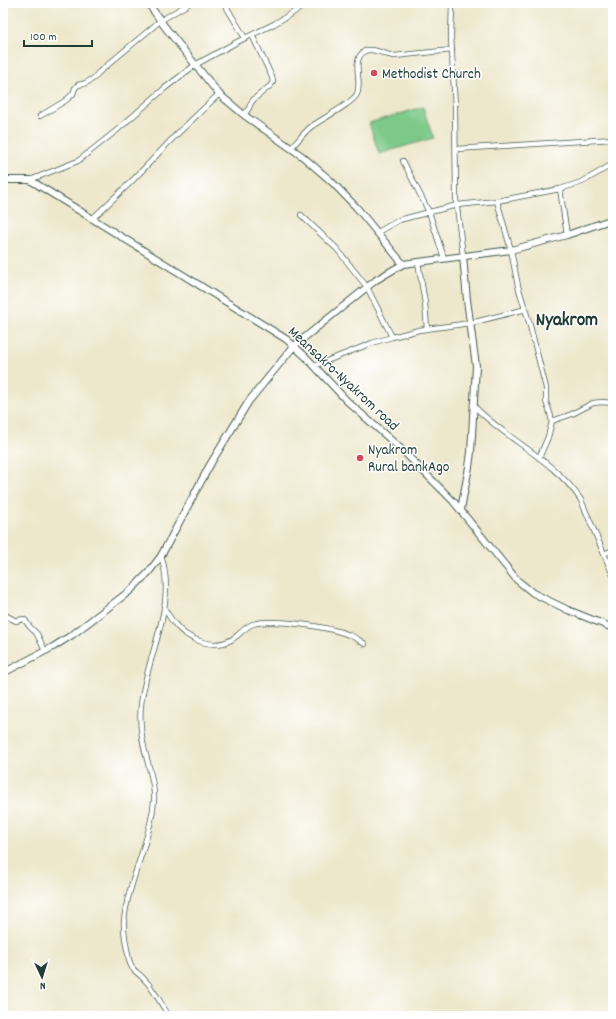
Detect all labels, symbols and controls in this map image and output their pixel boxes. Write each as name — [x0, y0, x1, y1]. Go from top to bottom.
scale bar — [24, 22, 92, 48]
text: 100 m — [30, 29, 57, 46]
place label: Methodist Church — [382, 64, 481, 86]
marker: Methodist Church — [369, 68, 379, 78]
district label: Nyakrom — [536, 308, 598, 335]
street label: Meansakro-Nyakrom road — [282, 322, 403, 437]
place label: Nyakrom Rural bankAgo — [368, 440, 450, 479]
marker: Nyakrom Rural bankAgo — [355, 453, 365, 463]
north arrow — [22, 957, 62, 997]
text: N — [39, 977, 46, 993]

